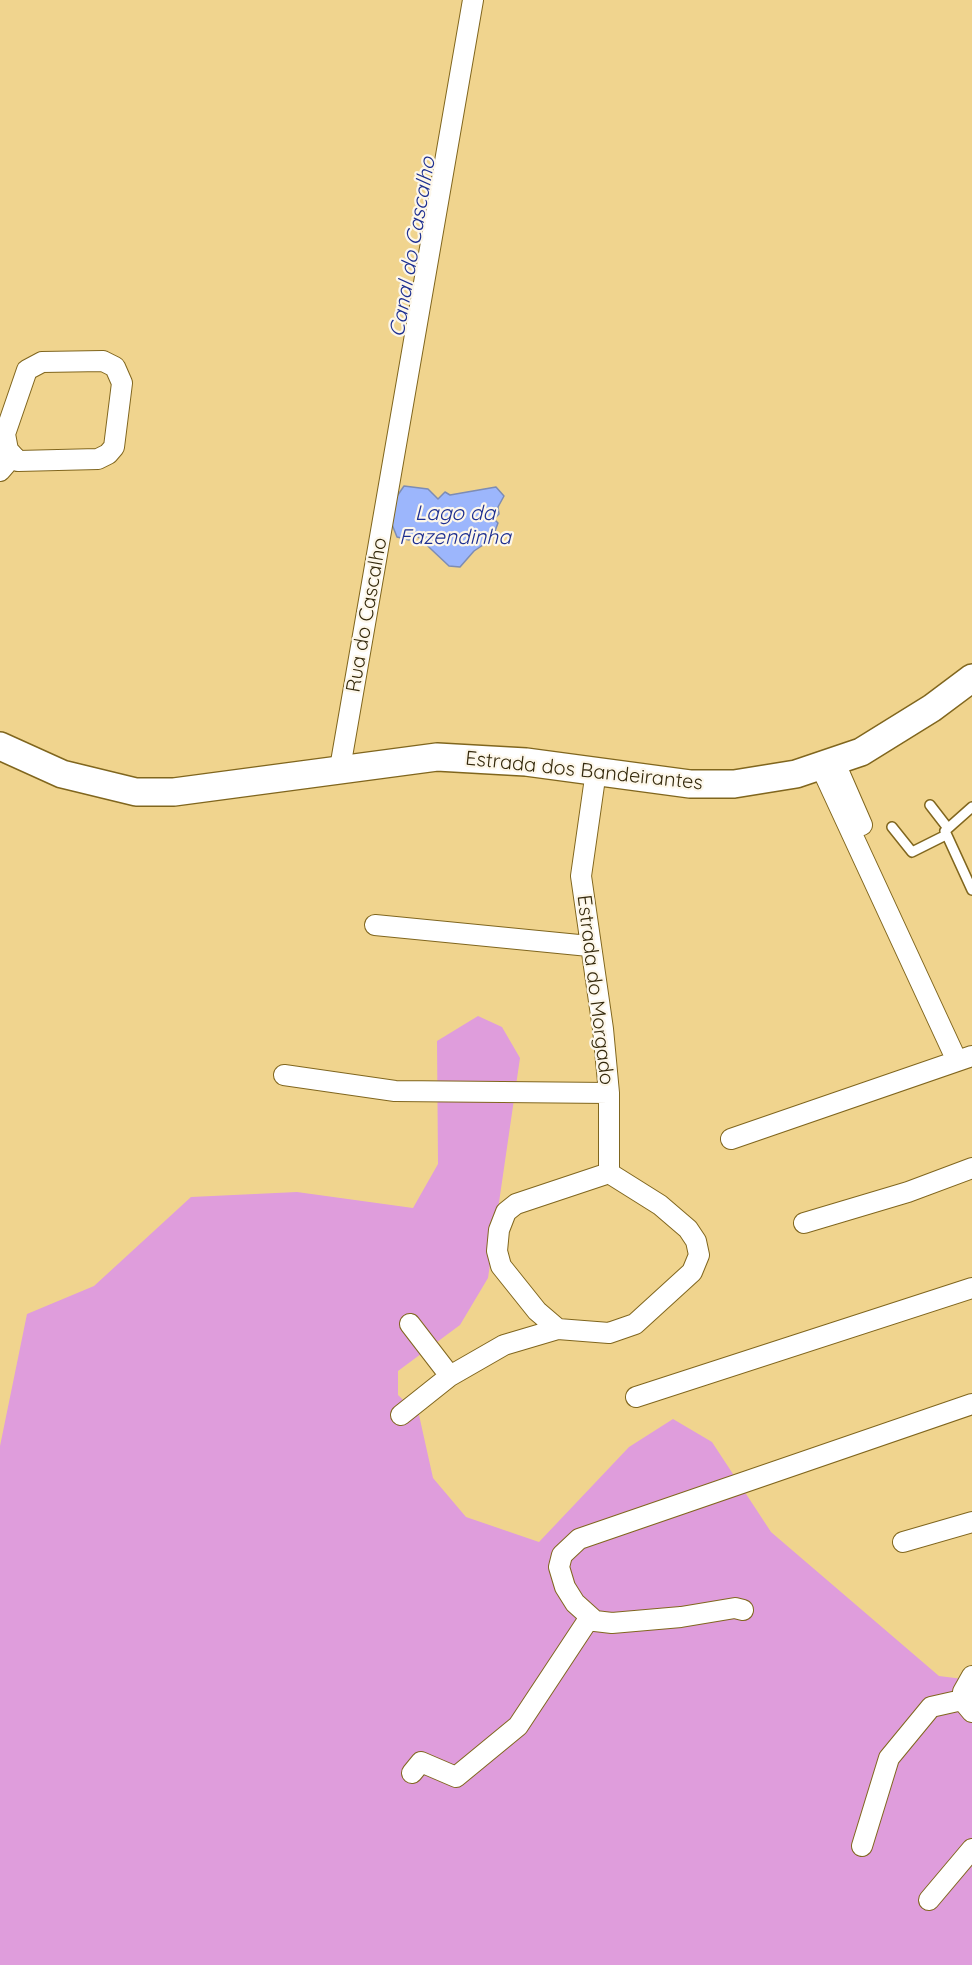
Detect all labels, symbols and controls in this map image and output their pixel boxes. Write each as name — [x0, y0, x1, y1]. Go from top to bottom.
water label: Canal do Cascalho — [385, 155, 441, 339]
water label: Lago da Fazendinha — [399, 501, 511, 551]
street label: Rua do Cascalho — [342, 536, 392, 694]
street label: Estrada dos Bandeirantes — [464, 747, 704, 795]
street label: Estrada do Morgado — [571, 894, 619, 1086]

